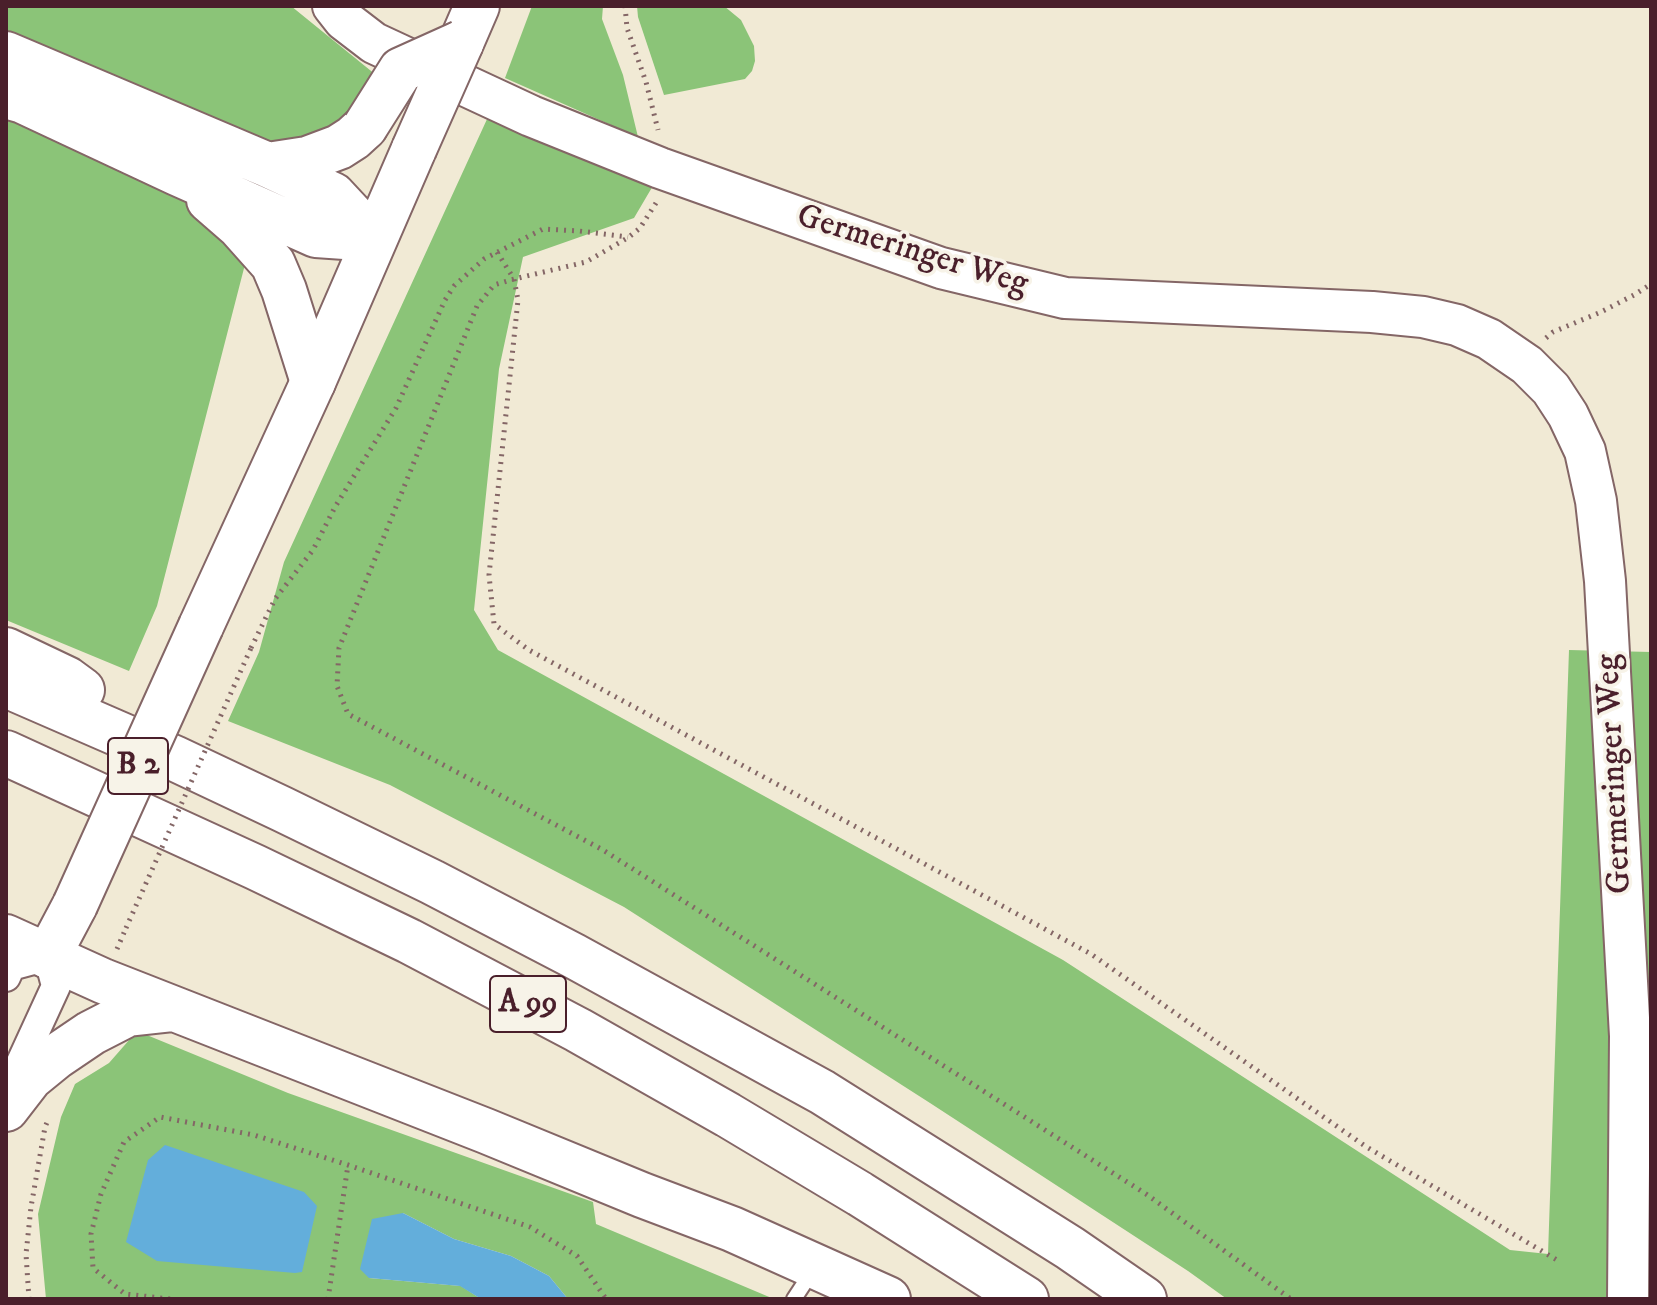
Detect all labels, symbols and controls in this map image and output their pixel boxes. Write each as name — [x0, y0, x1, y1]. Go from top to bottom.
street label: Germeringer Weg — [791, 197, 1033, 307]
street label: Germeringer Weg — [1589, 653, 1643, 895]
road number: B 2 — [108, 738, 168, 794]
road number: A 99 — [490, 976, 566, 1032]

